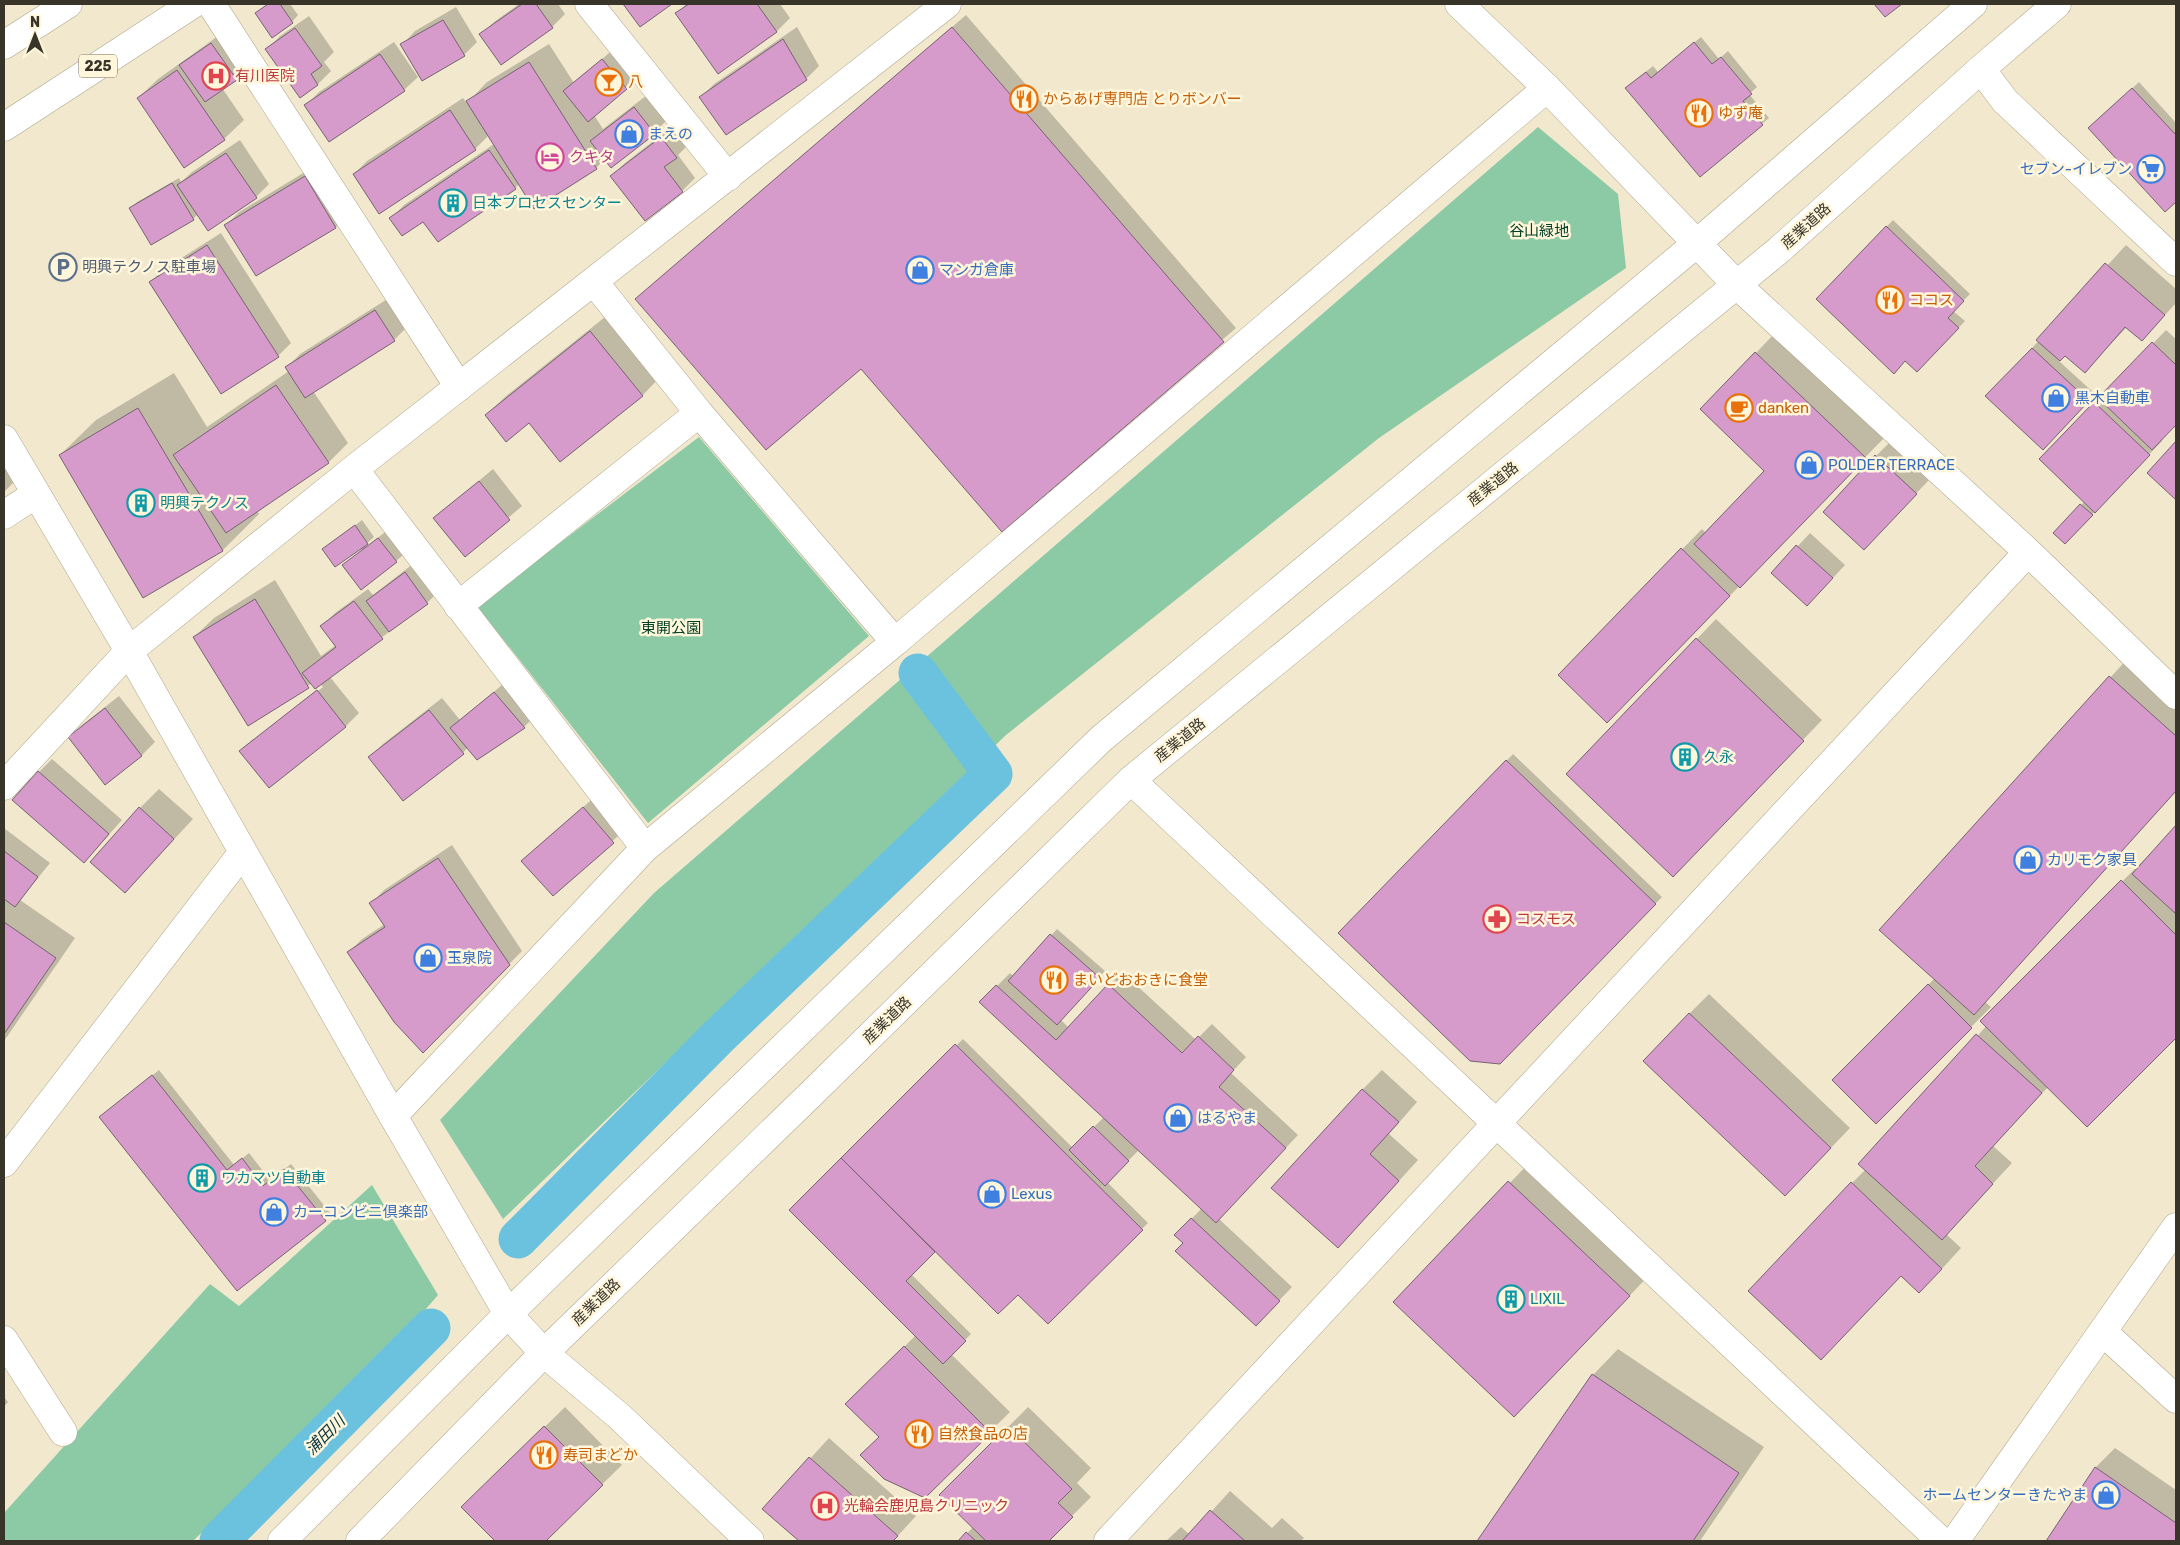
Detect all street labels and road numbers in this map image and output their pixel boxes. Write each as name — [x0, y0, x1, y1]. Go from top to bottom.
road number: 225 — [79, 54, 117, 78]
street label: 産業道路 — [1778, 199, 1834, 253]
street label: 産業道路 — [1464, 458, 1522, 510]
street label: 産業道路 — [1151, 714, 1209, 766]
street label: 産業道路 — [859, 993, 915, 1047]
street label: 産業道路 — [568, 1275, 624, 1329]

